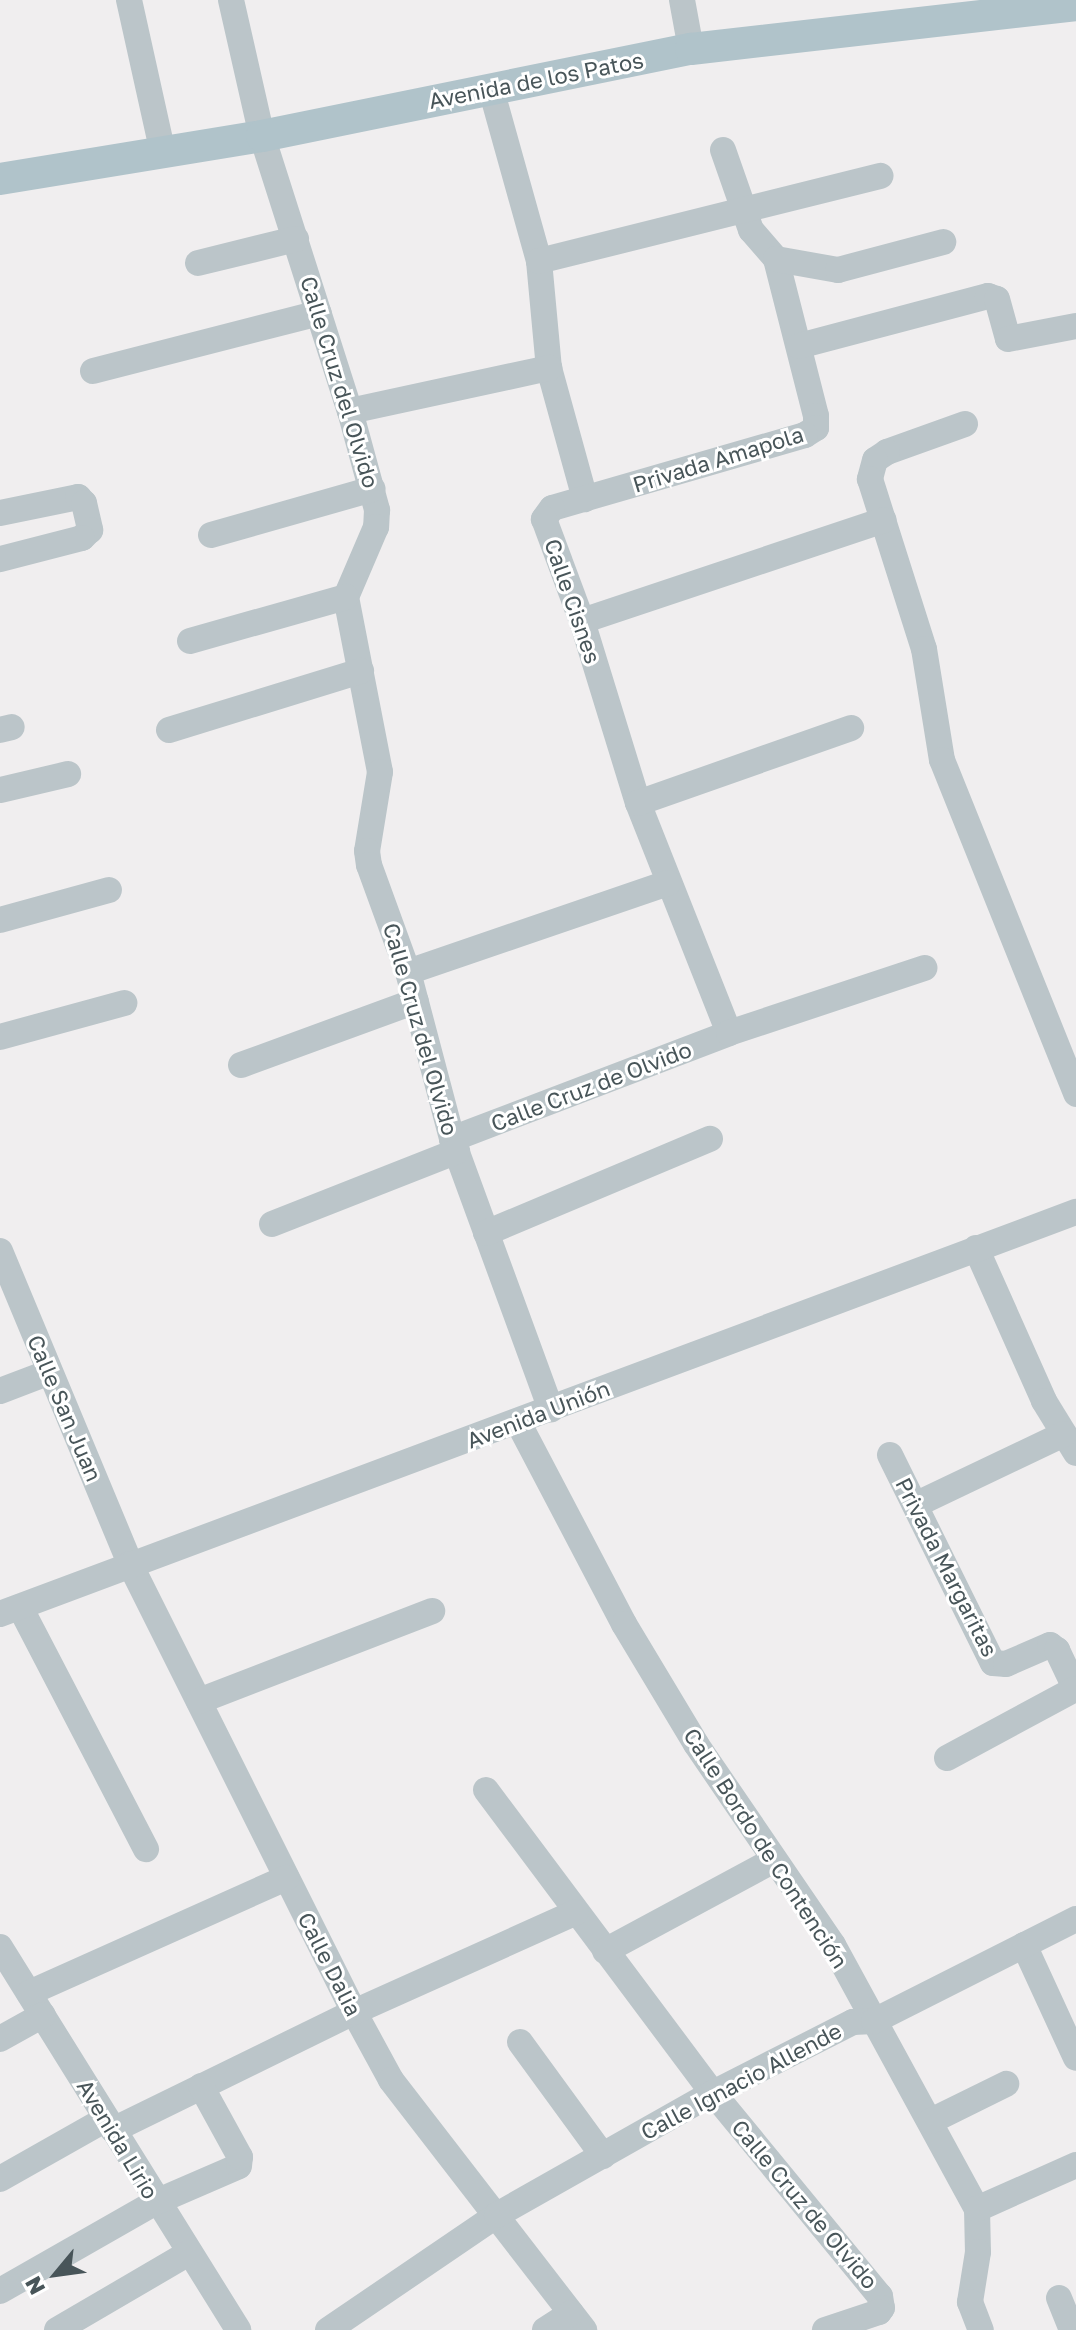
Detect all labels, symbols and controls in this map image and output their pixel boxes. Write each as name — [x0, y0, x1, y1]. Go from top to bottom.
street label: Avenida de los Patos — [426, 46, 646, 114]
street label: Calle Cruz del Olvido — [295, 273, 385, 491]
street label: Privada Amapola — [629, 420, 807, 498]
street label: Calle Cisnes — [539, 535, 607, 667]
street label: Calle Cruz del Olvido — [378, 920, 464, 1138]
street label: Calle Cruz de Olvido — [487, 1036, 695, 1136]
street label: Calle San Juan — [22, 1331, 108, 1485]
street label: Avenida Unión — [463, 1375, 613, 1453]
street label: Privada Margaritas — [890, 1473, 1004, 1661]
street label: Calle Bordo de Contención — [678, 1723, 854, 1973]
street label: Calle Dalia — [293, 1908, 367, 2020]
street label: Calle Ignacio Allende — [636, 2017, 846, 2145]
street label: Avenida Lirio — [72, 2074, 164, 2204]
street label: Calle Cruz de Olvido — [727, 2114, 883, 2294]
north arrow — [16, 2234, 96, 2314]
text: N — [19, 2272, 50, 2300]

